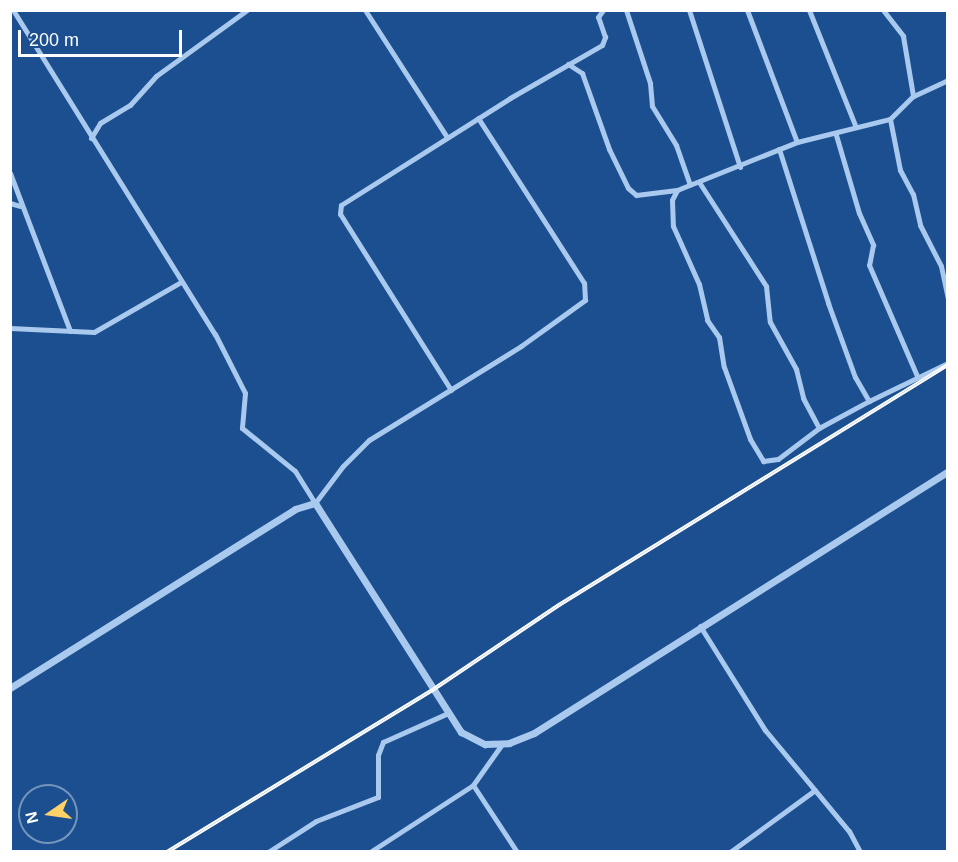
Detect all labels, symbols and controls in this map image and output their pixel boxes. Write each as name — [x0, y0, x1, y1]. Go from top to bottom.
scale bar — [21, 18, 184, 56]
text: 200 m — [29, 30, 79, 50]
north arrow — [18, 784, 78, 844]
text: N — [22, 810, 42, 825]

